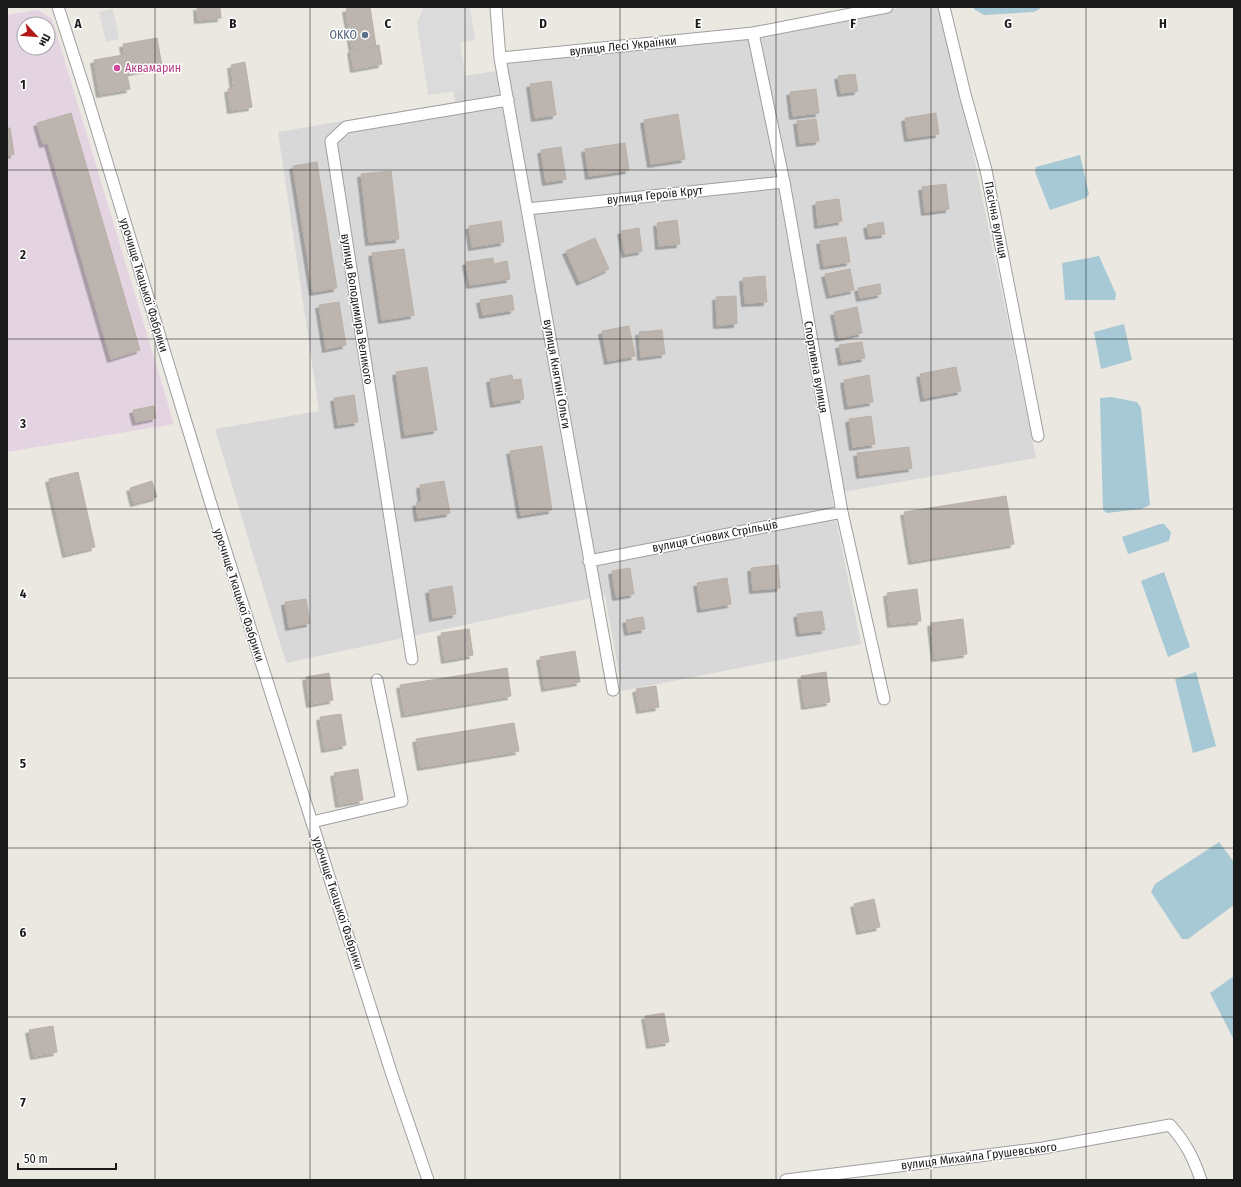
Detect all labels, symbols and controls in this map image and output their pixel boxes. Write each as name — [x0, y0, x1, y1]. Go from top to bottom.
north arrow — [16, 16, 56, 56]
text: A — [73, 16, 82, 31]
text: B — [229, 16, 237, 31]
text: C — [385, 16, 392, 31]
text: D — [539, 16, 547, 31]
text: E — [695, 16, 701, 31]
text: F — [850, 16, 856, 31]
text: G — [1004, 16, 1012, 31]
text: H — [1159, 16, 1167, 31]
place label: OKKO — [329, 28, 357, 42]
marker: OKKO — [360, 30, 370, 40]
text: Пн — [36, 32, 53, 49]
street label: вулиця Лесі Українки — [569, 33, 677, 59]
place label: Аквамарин — [125, 61, 181, 75]
marker: Аквамарин — [112, 63, 122, 73]
text: 1 — [20, 77, 26, 92]
street label: Пасічна вулиця — [982, 180, 1010, 260]
street label: вулиця Героїв Крут — [606, 183, 704, 207]
street label: урочище Ткацької Фабрики — [117, 216, 171, 354]
street label: вулиця Володимира Великого — [338, 233, 376, 385]
text: 2 — [19, 247, 26, 262]
street label: вулиця Княгині Ольги — [540, 318, 574, 430]
street label: Спортивна вулиця — [801, 320, 831, 414]
text: 3 — [19, 416, 26, 431]
street label: вулиця Січових Стрільців — [651, 517, 779, 555]
street label: урочище Ткацької Фабрики — [211, 526, 267, 664]
text: 4 — [20, 586, 27, 601]
text: 5 — [20, 756, 26, 771]
street label: урочище Ткацької Фабрики — [310, 834, 366, 972]
text: 6 — [20, 925, 27, 940]
text: 7 — [20, 1095, 26, 1110]
street label: вулиця Михайла Грушевського — [900, 1139, 1058, 1173]
scale bar — [18, 1145, 116, 1171]
text: 50 m — [24, 1152, 48, 1166]

